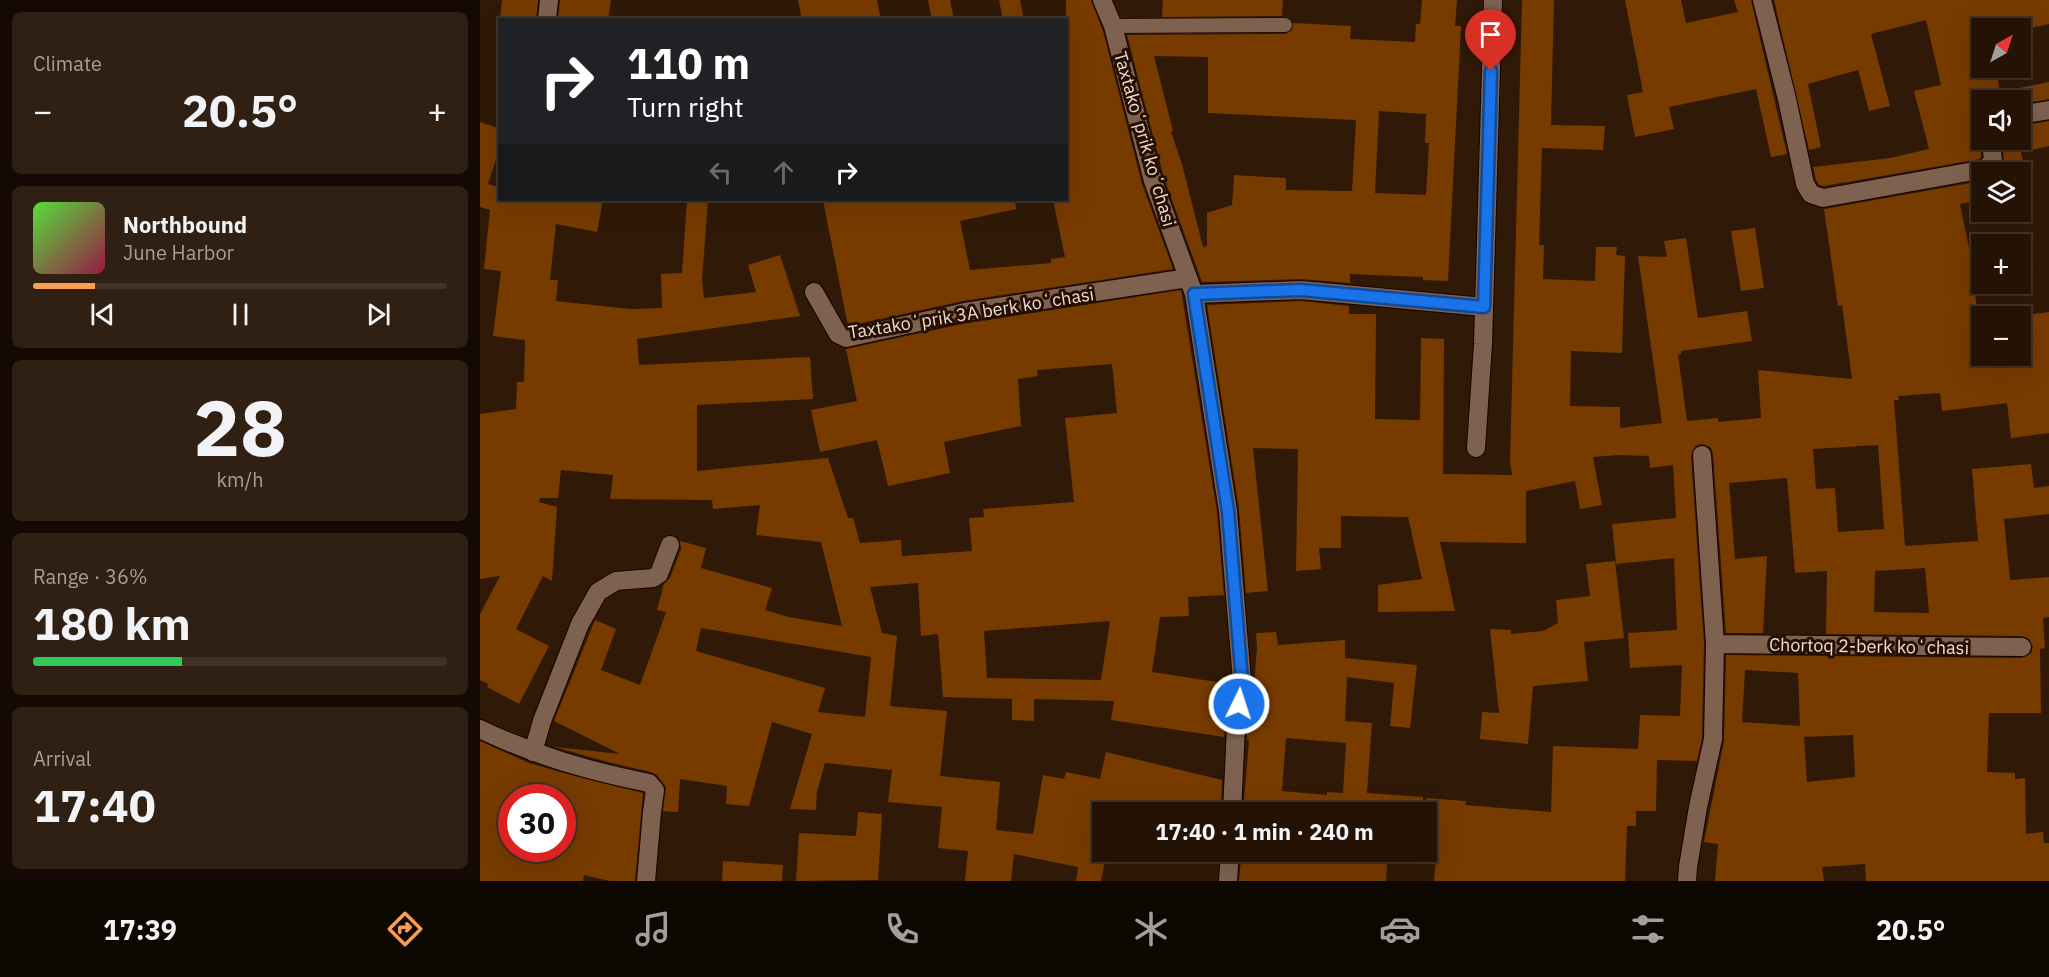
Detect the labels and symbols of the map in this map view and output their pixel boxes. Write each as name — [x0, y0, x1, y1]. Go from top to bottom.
pin — [1465, 9, 1516, 71]
north arrow — [1971, 18, 2031, 78]
street label: Taxtakoʻprik koʻchasi — [1109, 49, 1181, 229]
street label: Taxtakoʻprik 3A berk koʻchasi — [846, 282, 1096, 344]
street label: Chortoq 2-berk koʻchasi — [1769, 633, 1969, 659]
position arrow — [1207, 672, 1271, 736]
speed limit sign: 30 — [498, 784, 576, 862]

